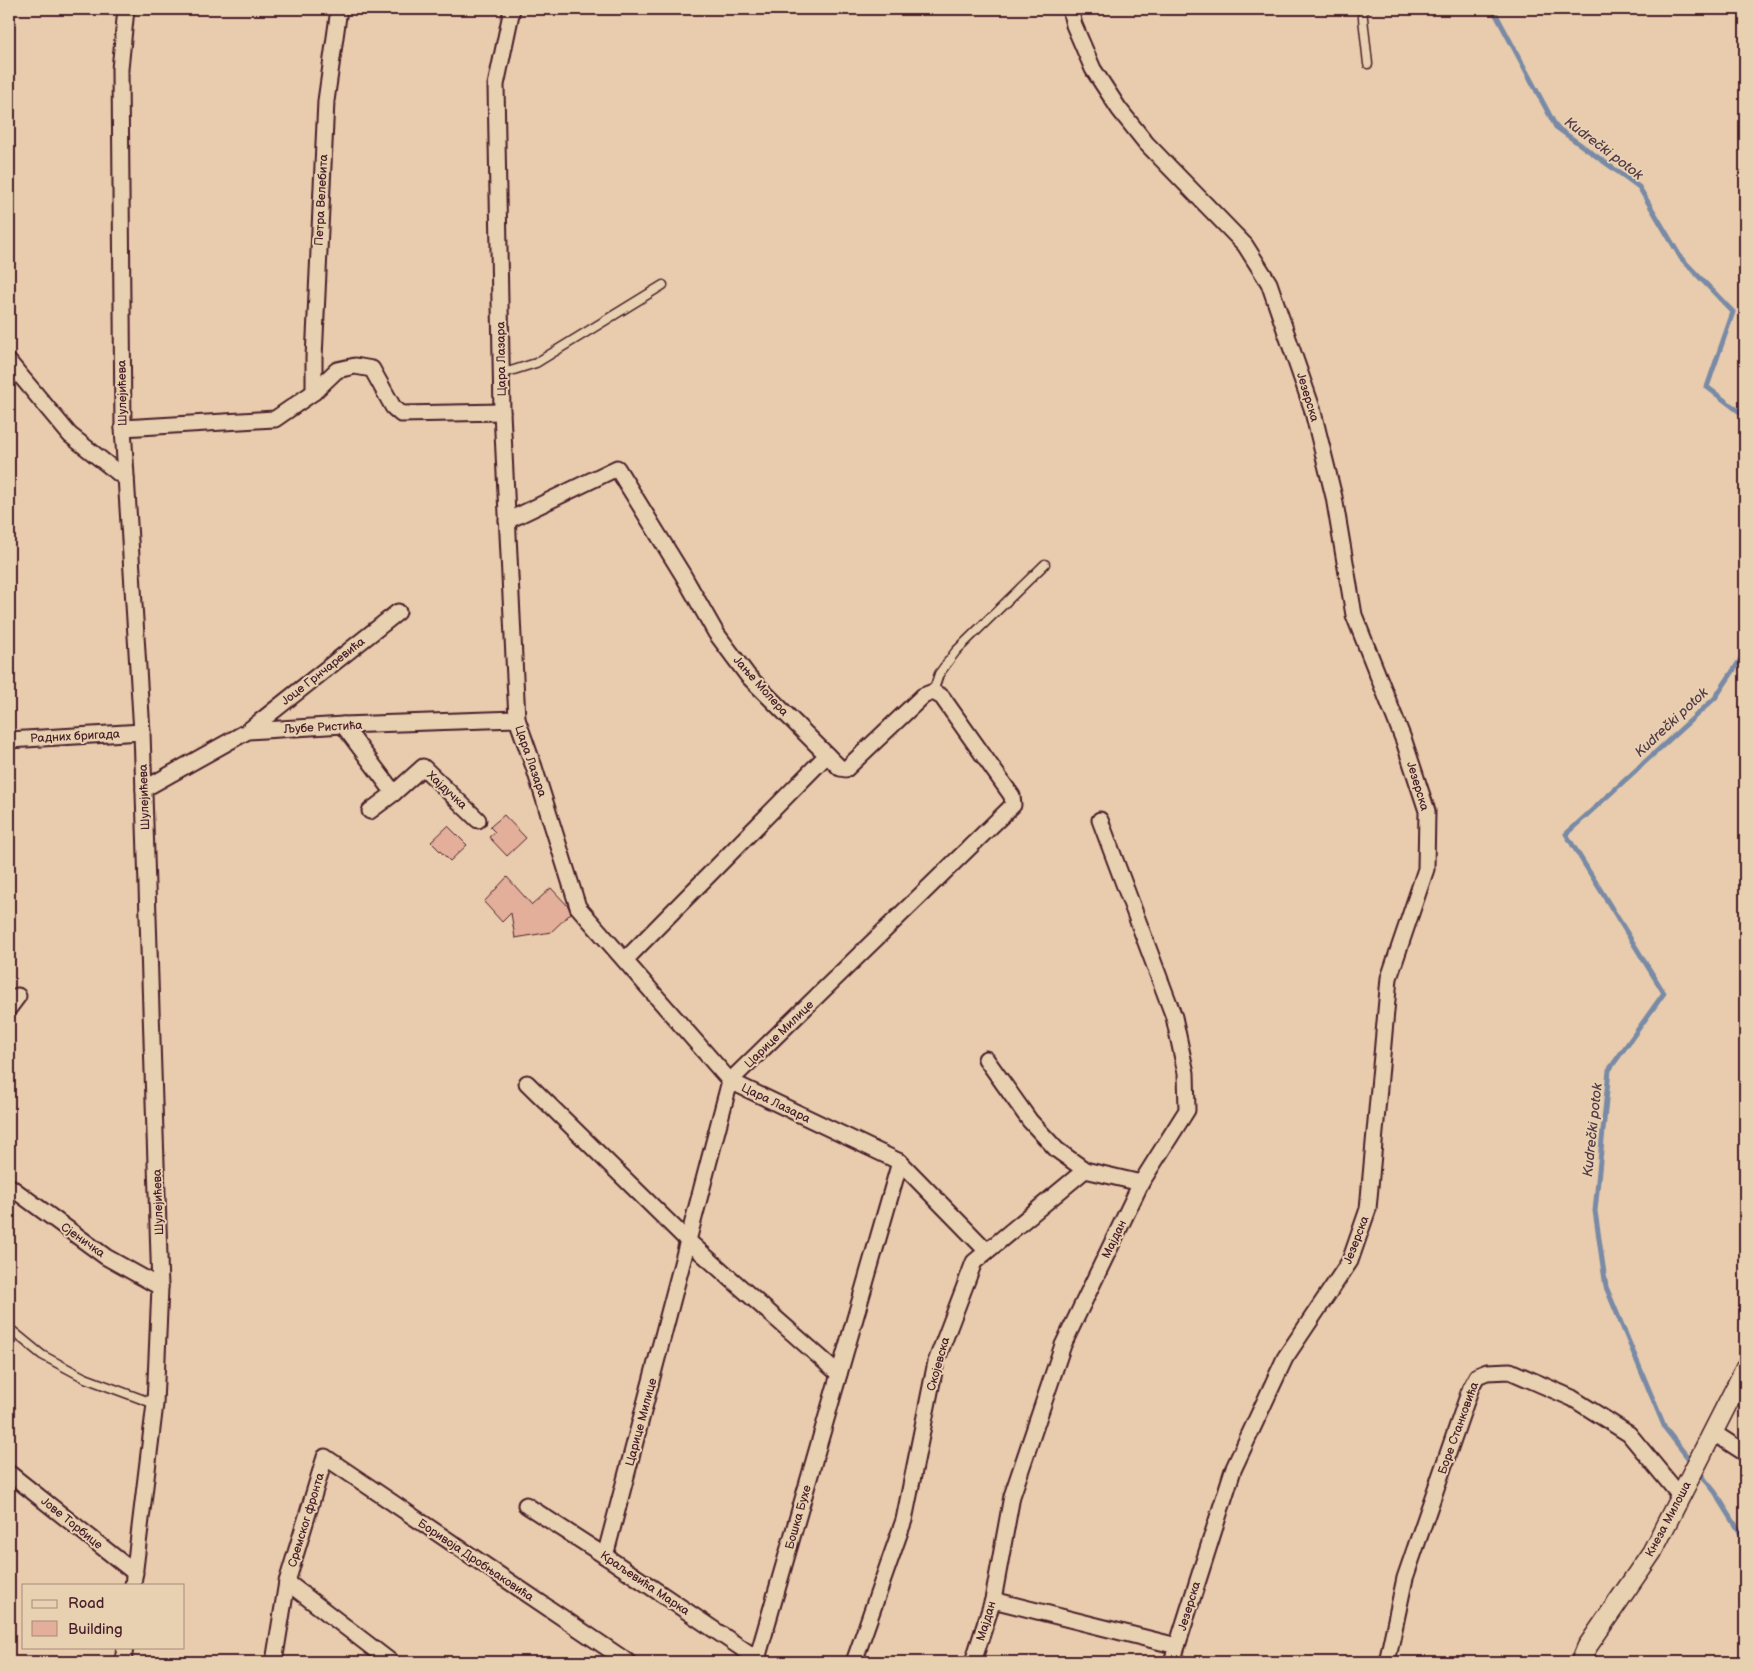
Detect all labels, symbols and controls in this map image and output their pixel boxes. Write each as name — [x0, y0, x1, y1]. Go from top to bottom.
water label: Kudrečki potok — [1561, 113, 1647, 184]
street label: Петра Велебита — [312, 154, 331, 246]
street label: Цара Лазара — [493, 321, 510, 397]
street label: Шулејићева — [114, 360, 131, 426]
street label: Језерска — [1293, 371, 1322, 424]
street label: Јоце Грнчаревића — [279, 634, 368, 709]
street label: Јање Молера — [730, 653, 792, 719]
water label: Kudrečki potok — [1631, 683, 1712, 761]
street label: Љубе Ристића — [282, 718, 363, 737]
street label: Цара Лазара — [511, 723, 550, 799]
street label: Радних бригада — [30, 727, 120, 746]
street label: Језерска — [1403, 760, 1432, 813]
street label: Шулејићева — [136, 764, 153, 830]
street label: Хајдучка — [423, 768, 470, 813]
street label: Царице Милице — [742, 997, 817, 1071]
street label: Цара Лазара — [739, 1080, 813, 1127]
water label: Kudrečki potok — [1579, 1081, 1606, 1178]
street label: Шулејићева — [150, 1169, 167, 1235]
street label: Језерска — [1340, 1214, 1373, 1267]
street label: Мајдан — [1099, 1217, 1130, 1261]
street label: Сјеничка — [58, 1220, 108, 1261]
street label: Скојевска — [924, 1335, 953, 1393]
street label: Царице Милице — [622, 1376, 661, 1468]
street label: Боре Станковића — [1435, 1380, 1482, 1476]
street label: Сремског фронта — [285, 1471, 328, 1569]
street label: Кнеза Милоша — [1642, 1479, 1695, 1560]
street label: Бошка Бухе — [782, 1483, 815, 1551]
street label: Јове Торбице — [38, 1494, 106, 1553]
street label: Боривоја Дробњаковића — [415, 1516, 537, 1605]
street label: Краљевића Марка — [597, 1548, 692, 1619]
street label: Језерска — [1175, 1580, 1204, 1633]
legend — [22, 1584, 185, 1648]
text: Road — [68, 1594, 104, 1613]
street label: Мајдан — [973, 1599, 1000, 1643]
text: Building — [68, 1620, 123, 1639]

